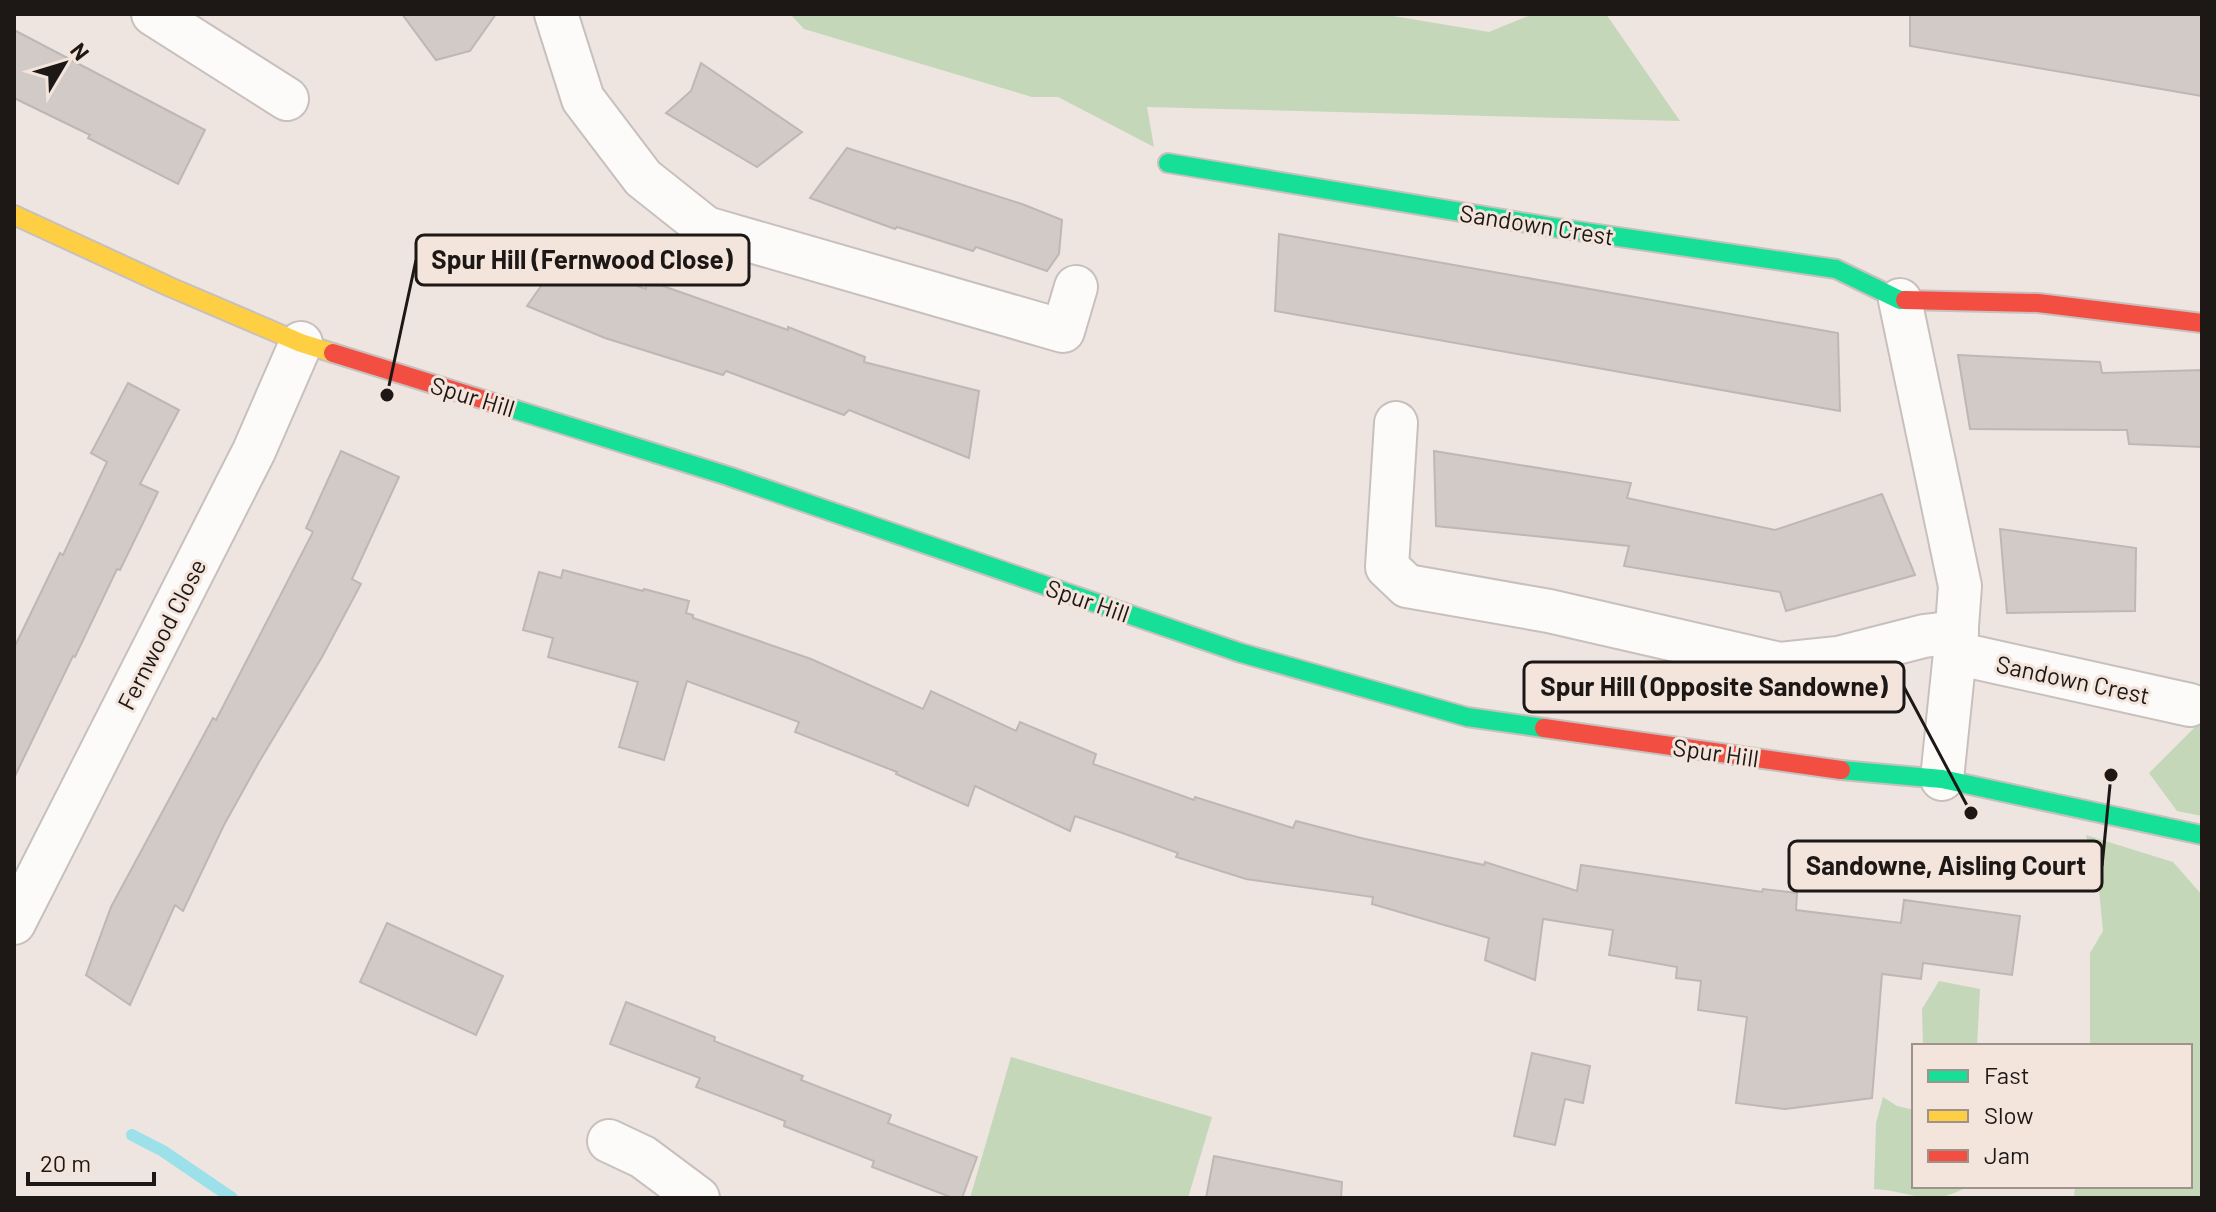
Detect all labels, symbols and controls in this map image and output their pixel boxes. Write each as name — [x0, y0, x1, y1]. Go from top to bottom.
north arrow — [24, 24, 104, 104]
text: N — [66, 37, 95, 65]
street label: Sandown Crest — [1458, 197, 1616, 251]
callout: Spur Hill (Fernwood Close) — [416, 235, 749, 285]
text: Spur Hill (Fernwood Close) — [431, 243, 734, 274]
street label: Spur Hill — [427, 369, 519, 423]
street label: Fernwood Close — [111, 554, 211, 714]
street label: Spur Hill — [1042, 572, 1134, 628]
street label: Sandown Crest — [1994, 649, 2152, 709]
callout: Spur Hill (Opposite Sandowne) — [1524, 662, 1904, 712]
text: Spur Hill (Opposite Sandowne) — [1540, 670, 1889, 701]
street label: Spur Hill — [1671, 732, 1761, 772]
callout: Sandowne, Aisling Court — [1789, 841, 2102, 891]
text: Sandowne, Aisling Court — [1806, 849, 2086, 880]
legend — [1912, 1044, 2192, 1188]
text: Fast — [1984, 1060, 2029, 1089]
text: Slow — [1984, 1100, 2033, 1129]
scale bar — [28, 1136, 154, 1186]
text: Jam — [1984, 1140, 2030, 1169]
text: 20 m — [40, 1148, 91, 1177]

